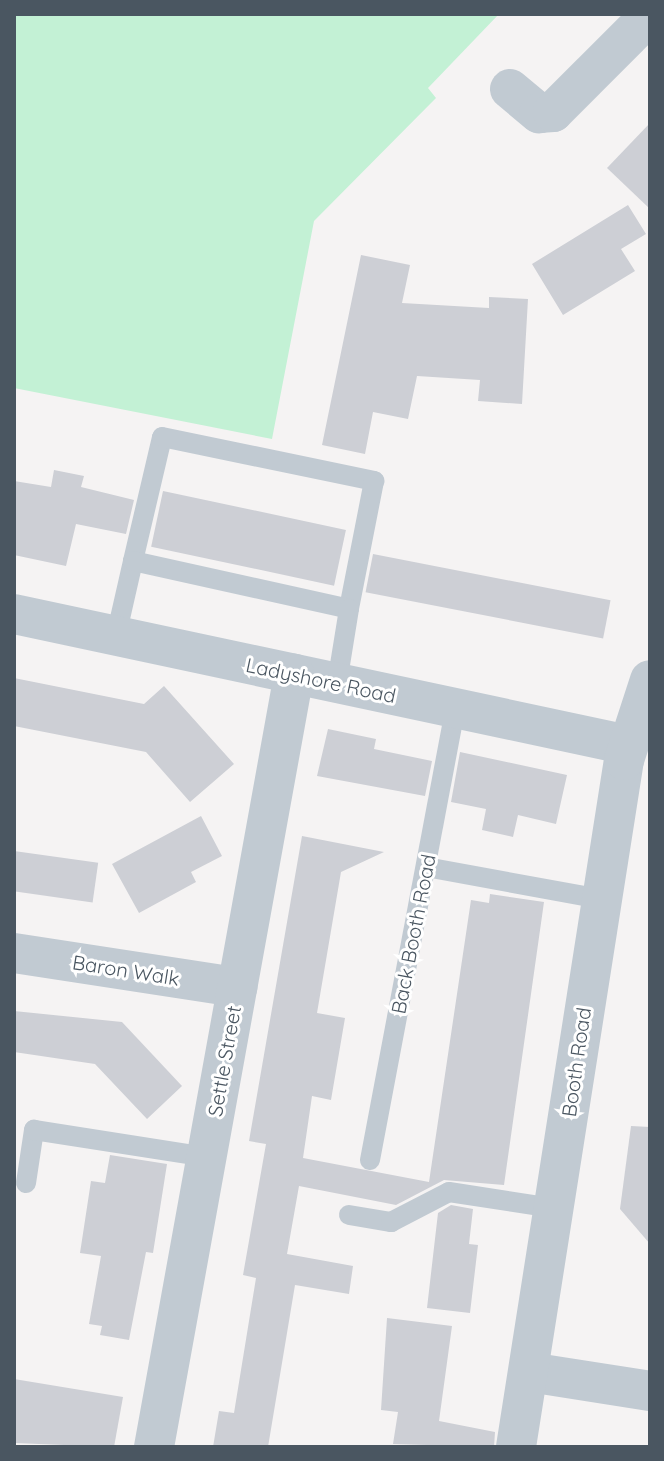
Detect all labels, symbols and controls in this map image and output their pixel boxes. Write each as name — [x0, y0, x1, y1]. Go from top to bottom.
street label: Ladyshore Road — [244, 652, 398, 708]
street label: Back Booth Road — [386, 852, 440, 1016]
street label: Baron Walk — [71, 950, 181, 990]
street label: Settle Street — [202, 1004, 246, 1118]
street label: Booth Road — [556, 1006, 596, 1118]

